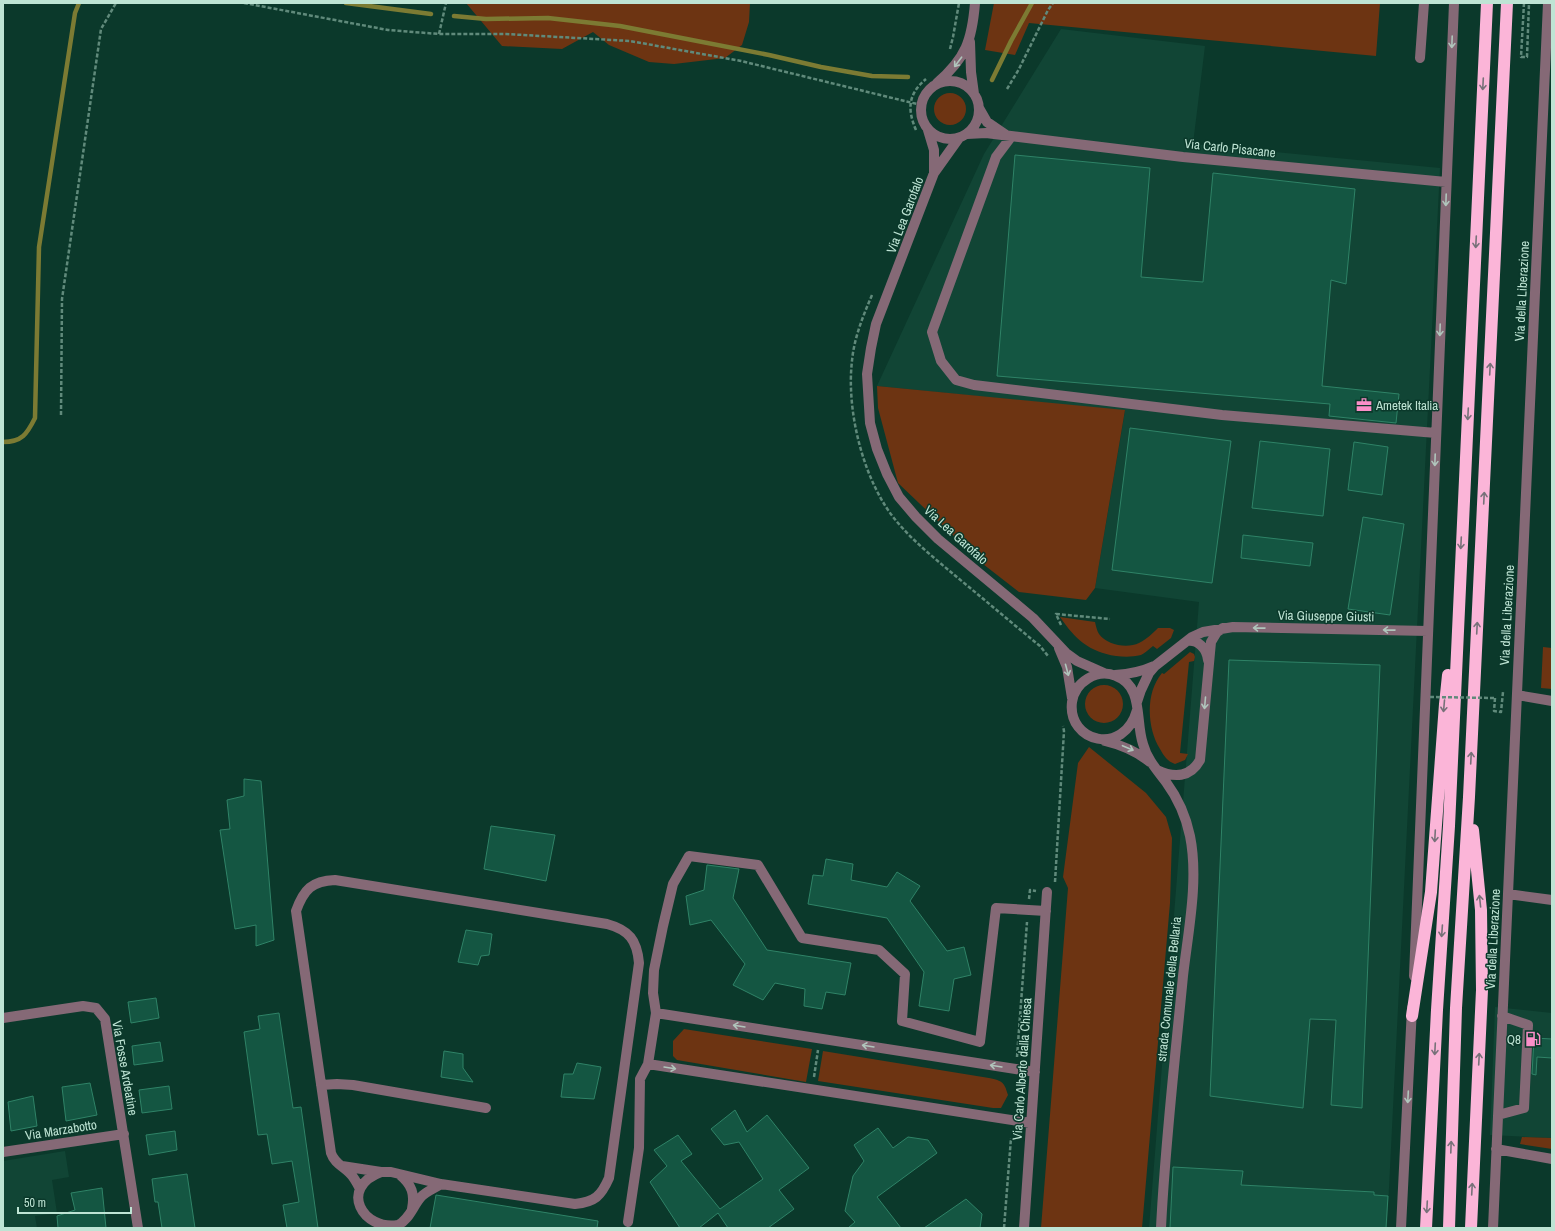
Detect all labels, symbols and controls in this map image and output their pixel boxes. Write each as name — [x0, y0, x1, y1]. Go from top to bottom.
one-way arrow — [1449, 35, 1456, 48]
one-way arrow — [954, 57, 962, 68]
one-way arrow — [1480, 77, 1487, 90]
street label: Via Carlo Pisacane — [1184, 135, 1277, 161]
street label: Via Lea Garofalo — [883, 174, 927, 256]
one-way arrow — [1442, 193, 1449, 206]
one-way arrow — [1472, 235, 1479, 248]
street label: Via della Liberazione — [1511, 240, 1533, 342]
one-way arrow — [1437, 323, 1444, 336]
one-way arrow — [1486, 363, 1493, 376]
office icon: Ametek Italia — [1355, 396, 1373, 414]
place label: Ametek Italia — [1375, 397, 1438, 414]
one-way arrow — [1464, 407, 1471, 420]
one-way arrow — [1431, 453, 1439, 466]
one-way arrow — [1480, 492, 1487, 505]
street label: Via Lea Garofalo — [920, 502, 992, 568]
one-way arrow — [1458, 536, 1465, 549]
street label: Via della Liberazione — [1496, 564, 1518, 666]
street label: Via Giuseppe Giusti — [1278, 607, 1374, 625]
one-way arrow — [1474, 622, 1481, 635]
one-way arrow — [1253, 624, 1266, 631]
one-way arrow — [1383, 626, 1396, 634]
one-way arrow — [1064, 663, 1071, 676]
one-way arrow — [1202, 696, 1209, 709]
one-way arrow — [1441, 699, 1448, 712]
one-way arrow — [1121, 745, 1133, 752]
one-way arrow — [1468, 752, 1475, 765]
one-way arrow — [1431, 829, 1438, 842]
street label: Via della Liberazione — [1482, 888, 1504, 990]
one-way arrow — [1477, 895, 1484, 908]
street label: strada Comunale della Bellaria — [1153, 916, 1185, 1062]
one-way arrow — [1439, 924, 1446, 937]
street label: Via Carlo Alberto dalla Chiesa — [1009, 997, 1035, 1141]
street label: Via Fosse Ardeatine — [108, 1019, 142, 1117]
one-way arrow — [733, 1022, 746, 1030]
fuel station icon: Q8 — [1524, 1030, 1542, 1048]
place label: Q8 — [1507, 1031, 1521, 1048]
one-way arrow — [862, 1042, 875, 1050]
one-way arrow — [1432, 1042, 1439, 1055]
one-way arrow — [1475, 1053, 1482, 1066]
one-way arrow — [990, 1062, 1003, 1070]
one-way arrow — [663, 1064, 676, 1072]
one-way arrow — [1404, 1090, 1411, 1103]
street label: Via Marzabotto — [24, 1116, 98, 1144]
one-way arrow — [1448, 1141, 1455, 1154]
one-way arrow — [1469, 1183, 1476, 1196]
scale bar — [18, 1189, 131, 1215]
text: 50 m — [24, 1195, 46, 1211]
one-way arrow — [1424, 1200, 1431, 1213]

